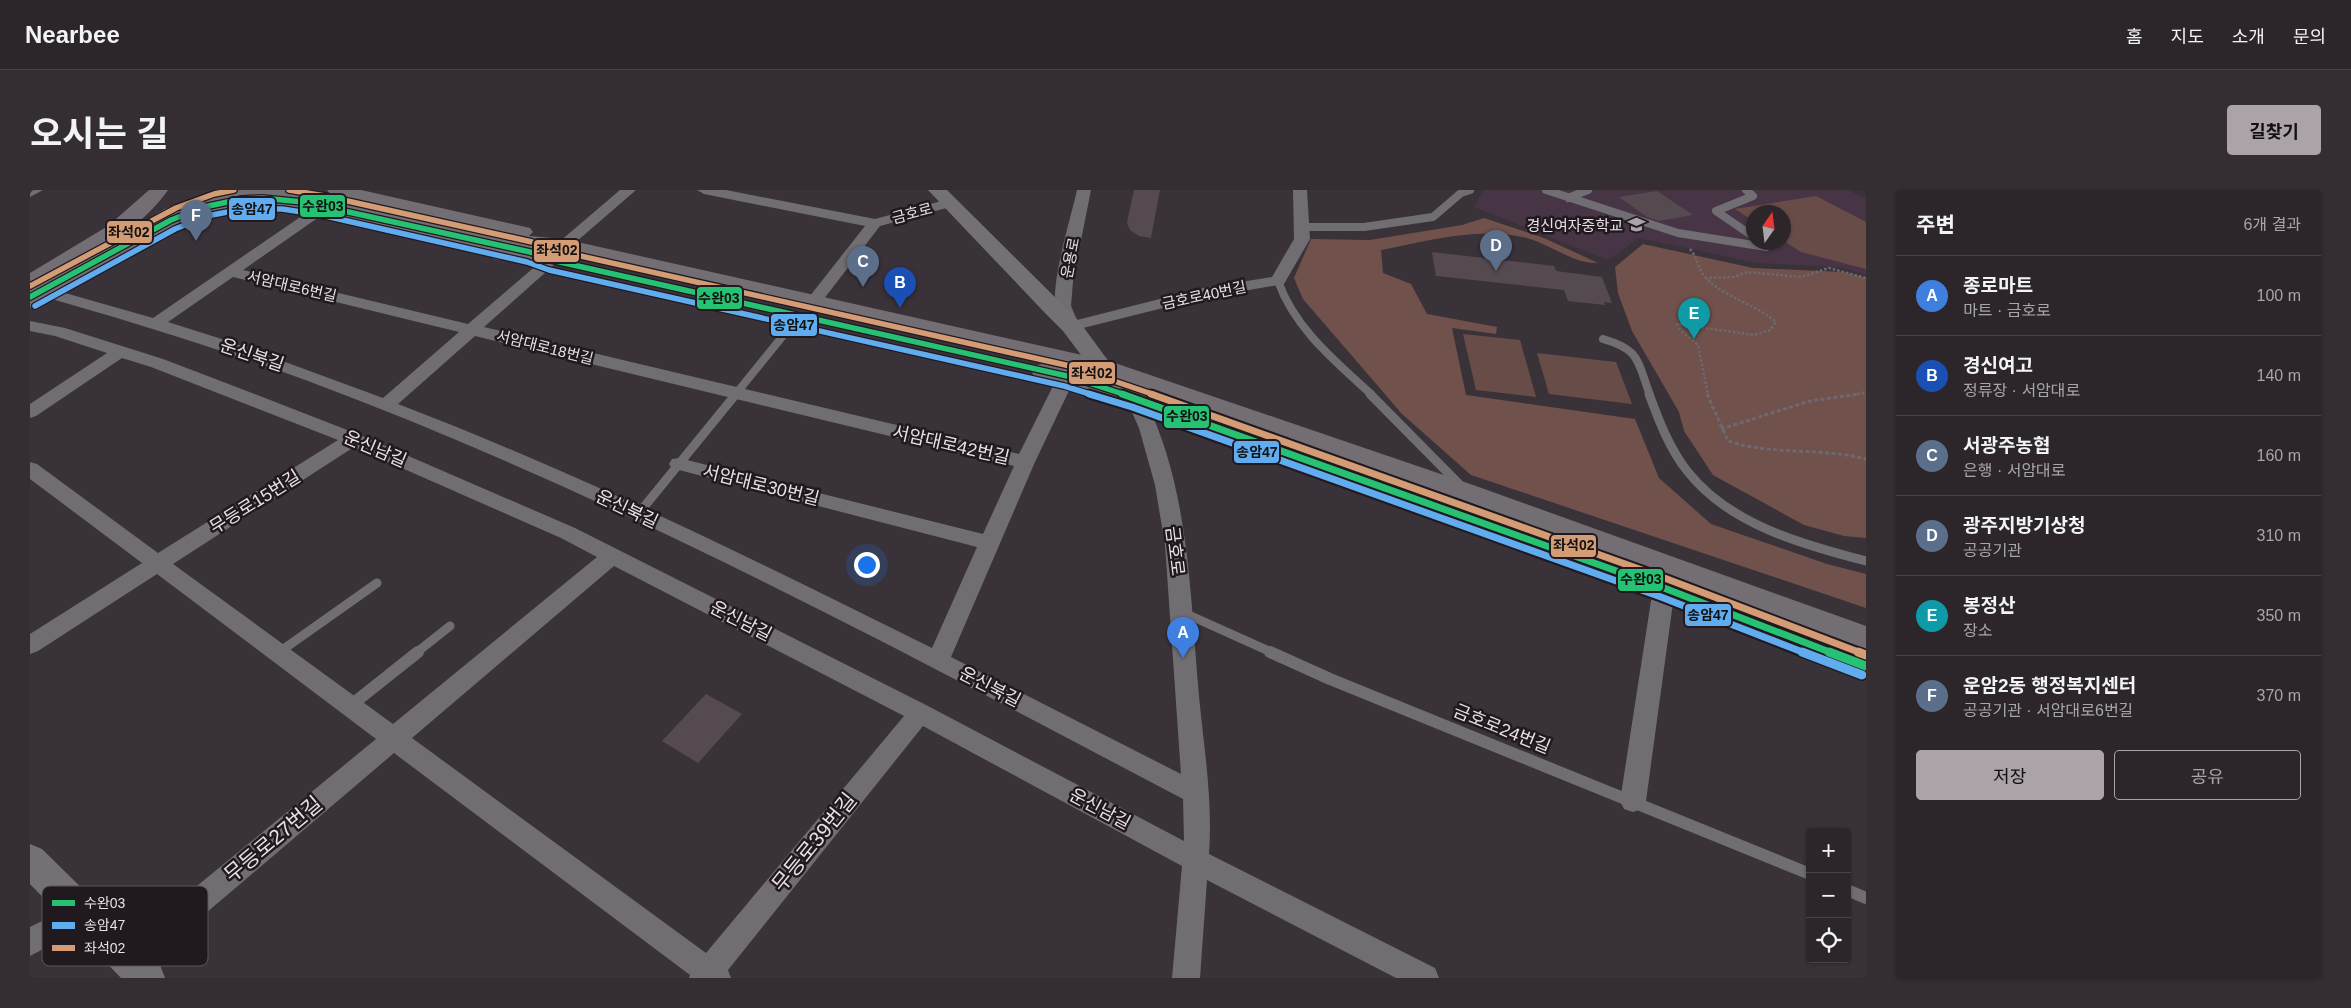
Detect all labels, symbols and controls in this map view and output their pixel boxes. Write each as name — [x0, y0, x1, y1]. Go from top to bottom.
text: Nearbee — [25, 21, 120, 48]
text: 홈 — [2126, 27, 2143, 47]
text: 지도 — [2171, 27, 2204, 47]
text: 소개 — [2232, 27, 2265, 47]
text: 문의 — [2293, 27, 2326, 47]
button: 길찾기 — [2227, 105, 2321, 155]
text: 오시는 길 — [30, 114, 169, 153]
line badge: 수완03 — [299, 194, 346, 218]
line badge: 송암47 — [228, 197, 276, 221]
text: 수완03 — [302, 198, 344, 214]
street label: 금호로 — [890, 199, 934, 227]
pin: F — [180, 200, 212, 241]
text: 송암47 — [231, 201, 273, 217]
north arrow — [1746, 205, 1791, 250]
text: 주변 — [1916, 213, 1955, 236]
school or university icon: 경신여자중학교 — [1627, 215, 1647, 235]
text: 6개 결과 — [2243, 216, 2301, 233]
place label: 경신여자중학교 — [1526, 217, 1623, 234]
line badge: 좌석02 — [106, 220, 153, 244]
text: 좌석02 — [108, 224, 150, 240]
pin: D — [1480, 230, 1512, 271]
street label: 운용로 — [1058, 236, 1082, 280]
line badge: 좌석02 — [533, 239, 580, 263]
text: 좌석02 — [536, 242, 578, 258]
pin: C — [847, 246, 879, 287]
street label: 서암대로6번길 — [246, 267, 338, 305]
pin: B — [884, 267, 916, 308]
text: 종로마트 — [1963, 275, 2033, 296]
street label: 금호로40번길 — [1160, 278, 1248, 312]
line badge: 수완03 — [696, 286, 743, 310]
text: A — [1926, 287, 1938, 304]
text: 100 m — [2257, 287, 2301, 304]
text: 수완03 — [698, 290, 740, 306]
pin: E — [1678, 298, 1710, 339]
text: 마트 · 금호로 — [1963, 302, 2051, 319]
line badge: 송암47 — [770, 313, 818, 337]
text: 송암47 — [773, 317, 815, 333]
street label: 서암대로18번길 — [495, 327, 595, 367]
street label: 운신북길 — [217, 335, 287, 375]
text: 경신여고 — [1963, 355, 2033, 376]
line badge: 좌석02 — [1068, 361, 1116, 385]
text: 좌석02 — [1071, 365, 1113, 381]
text: B — [1926, 367, 1938, 384]
text: 140 m — [2257, 367, 2301, 384]
text: 정류장 · 서암대로 — [1963, 382, 2080, 399]
line badge: 수완03 — [1163, 405, 1210, 429]
text: 수완03 — [1166, 408, 1208, 424]
street label: 서암대로42번길 — [891, 422, 1011, 468]
street label: 운신남길 — [341, 427, 409, 471]
text: 서광주농협 — [1963, 435, 2050, 456]
line badge: 송암47 — [1233, 440, 1280, 464]
text: 송암47 — [1236, 444, 1278, 460]
text: C — [1926, 447, 1938, 464]
text: 160 m — [2257, 447, 2301, 464]
street label: 서암대로30번길 — [701, 461, 821, 509]
text: 은행 · 서암대로 — [1963, 462, 2066, 479]
street label: 무등로15번길 — [206, 466, 304, 538]
street label: 운신북길 — [593, 486, 661, 532]
text: 광주지방기상청 — [1963, 515, 2085, 536]
street label: 금호로 — [1162, 525, 1188, 577]
text: D — [1926, 527, 1938, 544]
text: 310 m — [2257, 527, 2301, 544]
line badge: 좌석02 — [1550, 534, 1597, 558]
text: 좌석02 — [1553, 537, 1595, 553]
text: 공공기관 — [1963, 542, 2022, 559]
your location — [854, 552, 880, 578]
line badge: 수완03 — [1617, 568, 1664, 592]
text: 수완03 — [1620, 571, 1662, 587]
text: 봉정산 — [1963, 595, 2015, 616]
street label: 운신남길 — [707, 597, 775, 645]
line badge: 송암47 — [1684, 603, 1732, 627]
text: 송암47 — [1687, 607, 1729, 623]
text: E — [1927, 607, 1937, 624]
text: 350 m — [2257, 607, 2301, 624]
pin: A — [1167, 617, 1199, 658]
text: 장소 — [1963, 622, 1992, 639]
street label: 운신북길 — [956, 663, 1024, 711]
text: 운암2동 행정복지센터 — [1963, 675, 2136, 696]
text: F — [1927, 687, 1937, 704]
text: 370 m — [2257, 687, 2301, 704]
street label: 금호로24번길 — [1451, 700, 1553, 758]
text: 공공기관 · 서암대로6번길 — [1963, 702, 2133, 719]
button: 저장 — [1916, 750, 2104, 800]
button: 공유 — [2114, 750, 2301, 800]
street label: 운신남길 — [1066, 785, 1134, 833]
street label: 무등로39번길 — [767, 788, 861, 896]
street label: 무등로27번길 — [220, 792, 326, 886]
map controls — [1806, 828, 1851, 963]
button: + — [1806, 828, 1851, 873]
button: − — [1806, 873, 1851, 918]
legend — [42, 886, 208, 966]
text: 수완03 — [84, 895, 126, 911]
text: 송암47 — [84, 917, 126, 933]
button: locate — [1806, 918, 1851, 963]
text: 좌석02 — [84, 940, 126, 956]

